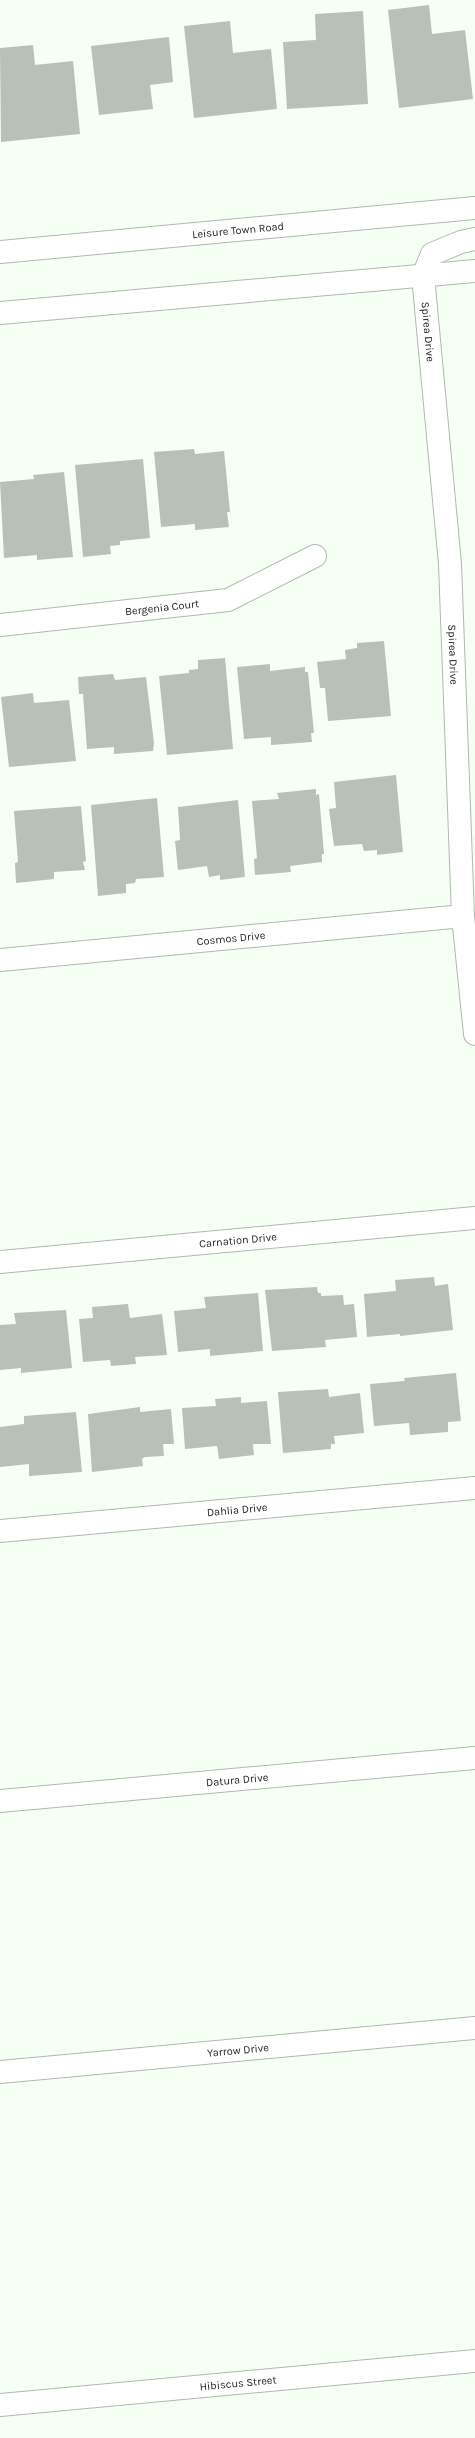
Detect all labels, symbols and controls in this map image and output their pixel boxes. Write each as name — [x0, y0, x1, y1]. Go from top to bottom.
street label: Leisure Town Road — [192, 219, 284, 241]
street label: Spirea Drive — [419, 301, 438, 363]
street label: Bergenia Court — [124, 597, 200, 618]
street label: Spirea Drive — [446, 624, 461, 685]
street label: Cosmos Drive — [196, 928, 266, 948]
street label: Carnation Drive — [199, 1230, 278, 1250]
street label: Dahlia Drive — [206, 1500, 268, 1519]
street label: Datura Drive — [205, 1770, 269, 1789]
street label: Yarrow Drive — [207, 2041, 270, 2059]
street label: Hibiscus Street — [199, 2373, 277, 2393]

